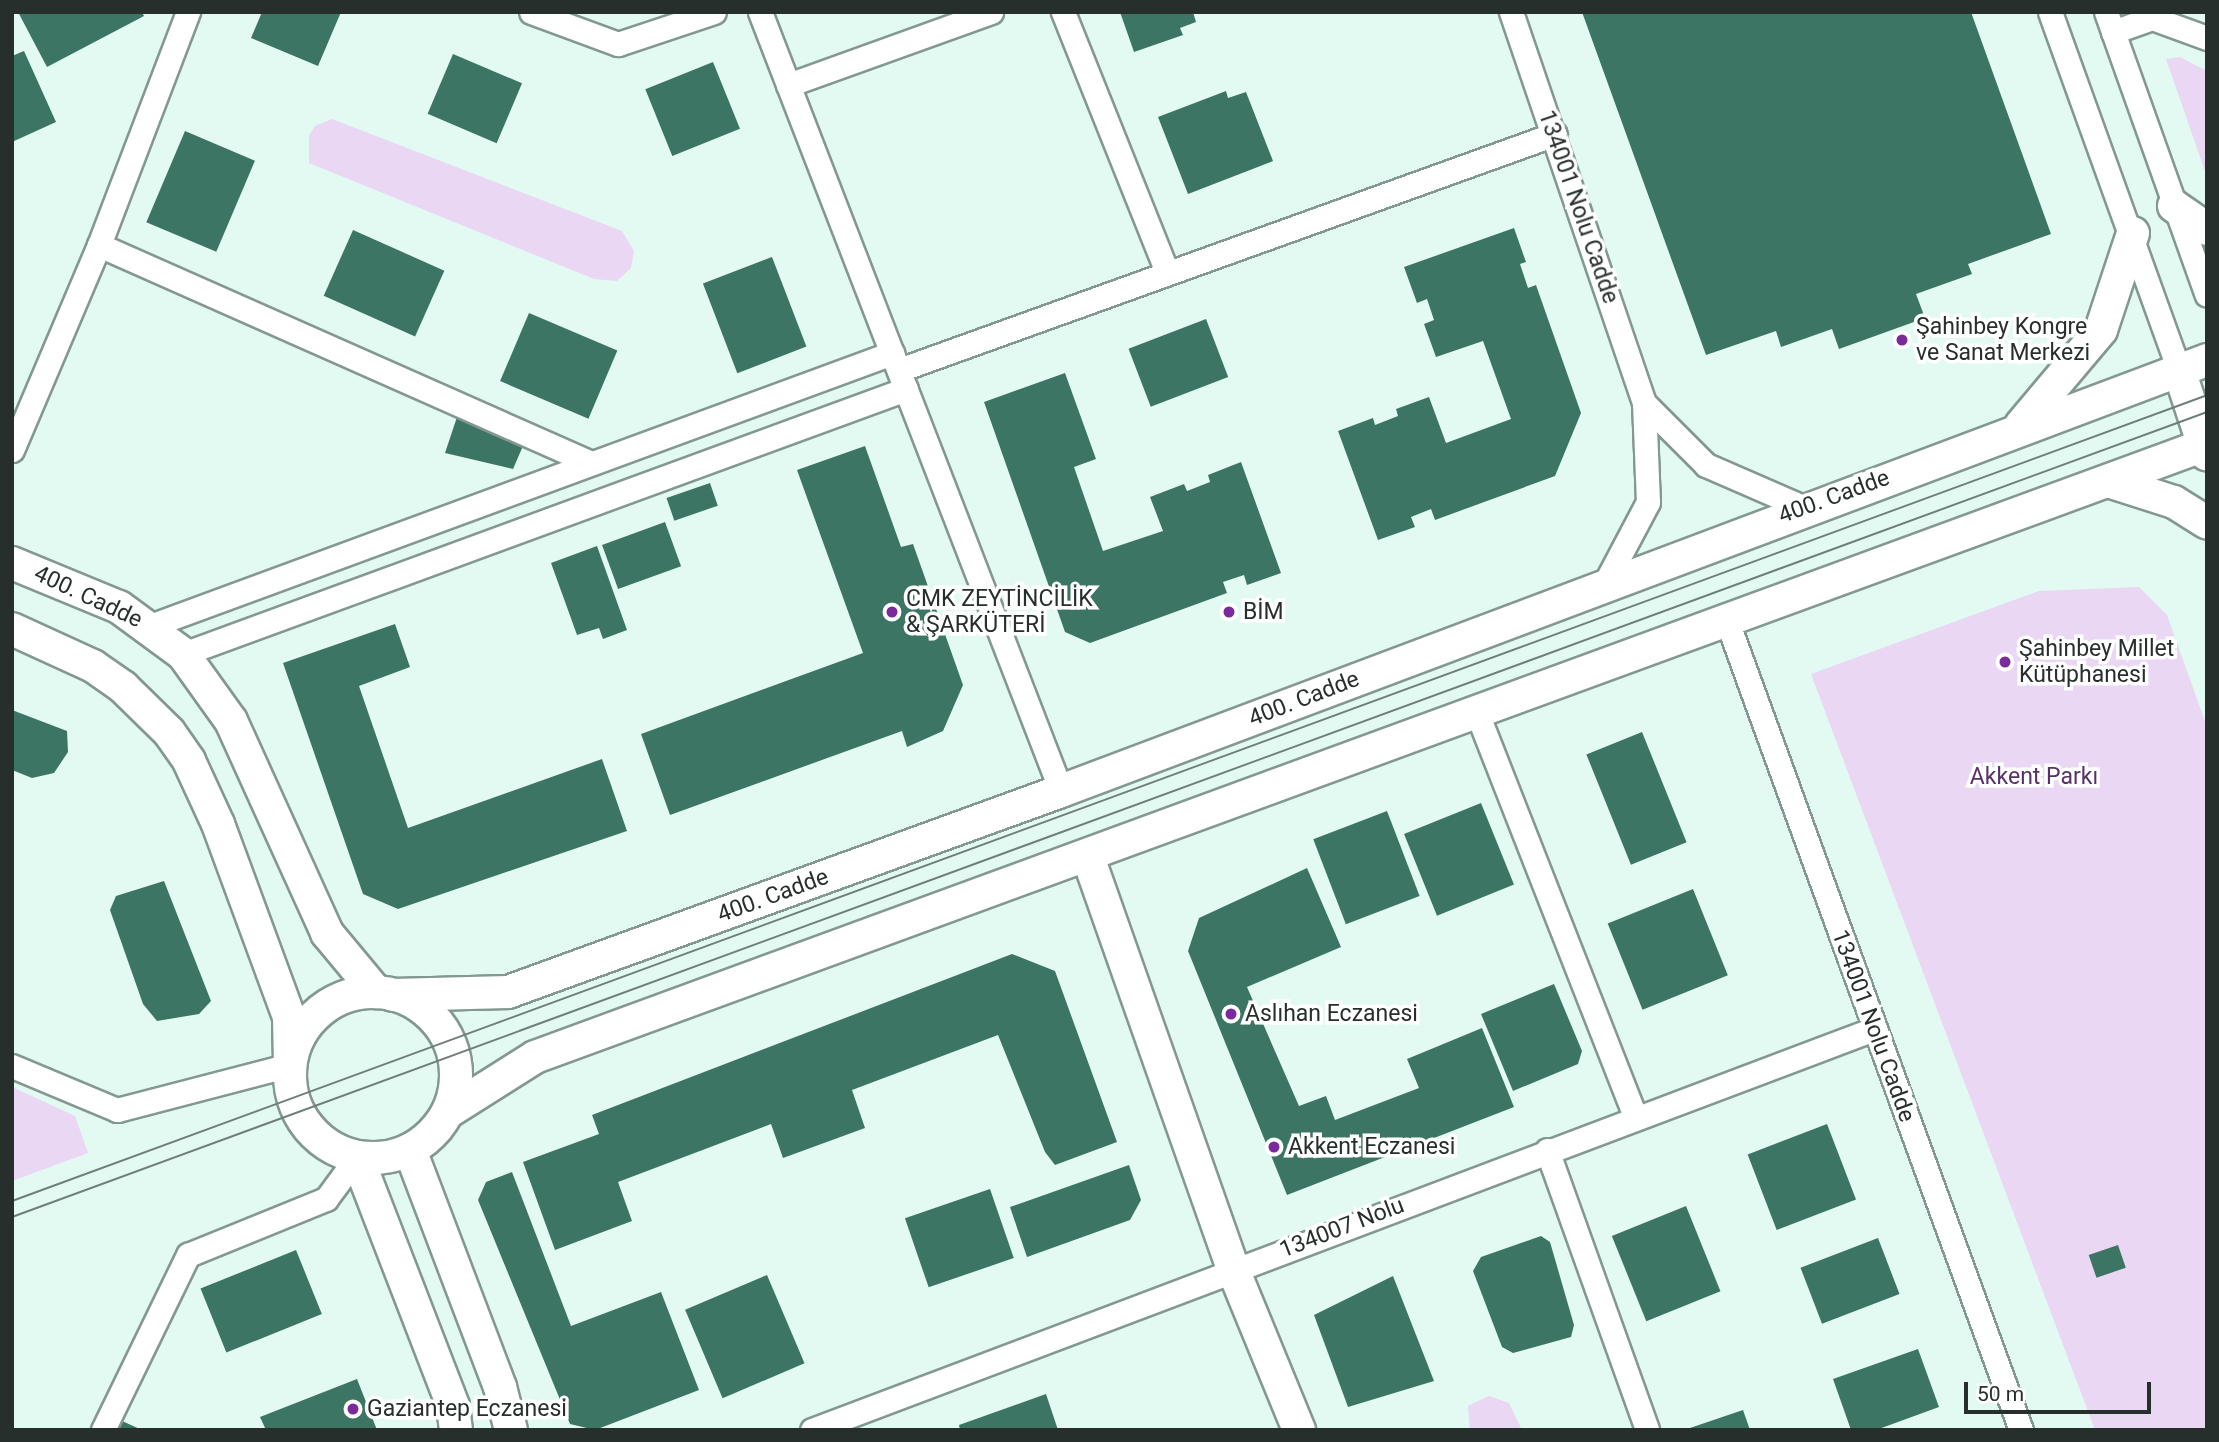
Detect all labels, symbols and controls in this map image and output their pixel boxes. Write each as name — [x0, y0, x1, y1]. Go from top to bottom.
street label: 134001 Nolu Cadde — [1532, 107, 1624, 307]
place label: Şahinbey Kongre ve Sanat Merkezi — [1916, 313, 2090, 367]
marker: Şahinbey Kongre ve Sanat Merkezi — [1894, 332, 1910, 348]
street label: 400. Cadde — [1775, 464, 1893, 530]
street label: 400. Cadde — [30, 560, 146, 634]
place label: CMK ZEYTİNCİLİK & ŞARKÜTERİ — [906, 585, 1093, 639]
place label: BİM — [1243, 598, 1284, 626]
marker: CMK ZEYTİNCİLİK & ŞARKÜTERİ — [884, 604, 900, 620]
marker: BİM — [1221, 604, 1237, 620]
place label: Şahinbey Millet Kütüphanesi — [2019, 635, 2174, 689]
marker: Şahinbey Millet Kütüphanesi — [1997, 654, 2013, 670]
street label: 400. Cadde — [1245, 665, 1363, 733]
park label: Akkent Parkı — [1970, 763, 2098, 791]
street label: 400. Cadde — [714, 863, 832, 929]
street label: 134001 Nolu Cadde — [1825, 926, 1921, 1126]
place label: Aslıhan Eczanesi — [1245, 1000, 1418, 1028]
marker: Aslıhan Eczanesi — [1223, 1006, 1239, 1022]
place label: Akkent Eczanesi — [1288, 1133, 1455, 1161]
marker: Akkent Eczanesi — [1266, 1139, 1282, 1155]
street label: 134007 Nolu — [1276, 1192, 1408, 1264]
scale bar — [1967, 1368, 2154, 1412]
text: 50 m — [1977, 1382, 2024, 1406]
place label: Gaziantep Eczanesi — [367, 1395, 567, 1423]
marker: Gaziantep Eczanesi — [345, 1401, 361, 1417]

